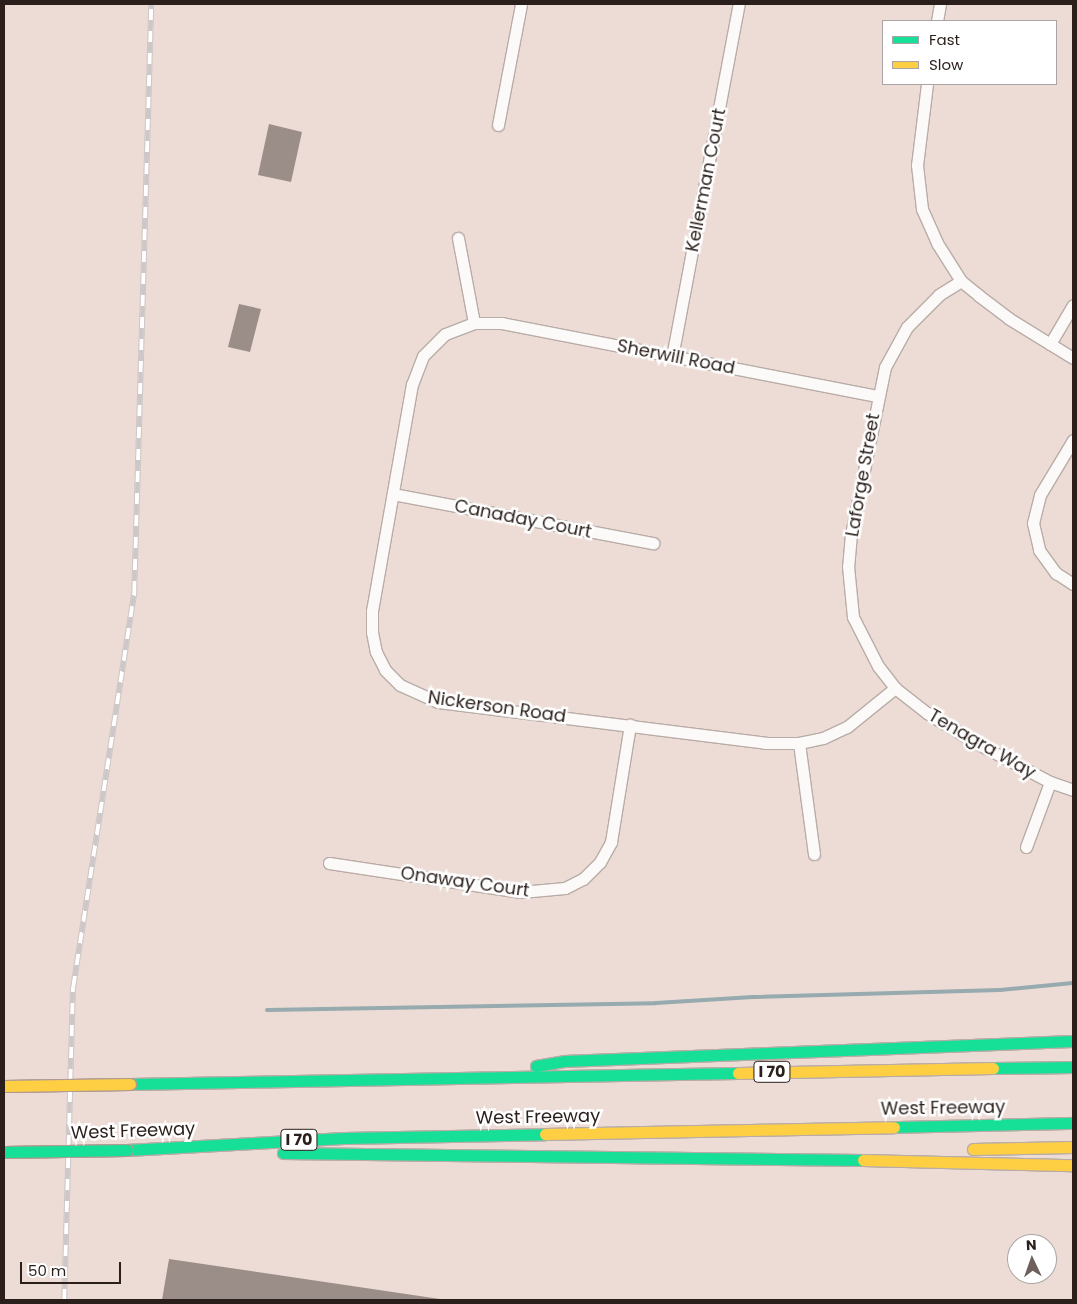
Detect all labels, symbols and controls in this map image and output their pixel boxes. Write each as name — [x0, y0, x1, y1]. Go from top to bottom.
legend — [882, 20, 1057, 85]
text: Fast — [929, 29, 960, 50]
text: Slow — [929, 54, 963, 75]
street label: Kellerman Court — [681, 106, 731, 254]
street label: Sherwill Road — [615, 335, 737, 379]
street label: Laforge Street — [842, 412, 884, 538]
street label: Canaday Court — [453, 495, 593, 543]
street label: Nickerson Road — [427, 687, 567, 727]
street label: Tenagra Way — [925, 705, 1039, 783]
street label: Onaway Court — [399, 862, 531, 902]
road number: I 70 — [753, 1058, 791, 1086]
street label: West Freeway — [880, 1096, 1006, 1120]
street label: West Freeway — [475, 1105, 601, 1129]
street label: West Freeway — [70, 1118, 196, 1144]
road number: I 70 — [280, 1126, 318, 1154]
north arrow — [1007, 1234, 1057, 1284]
text: N — [1025, 1235, 1037, 1255]
scale bar — [22, 1252, 124, 1284]
text: 50 m — [28, 1260, 66, 1281]

